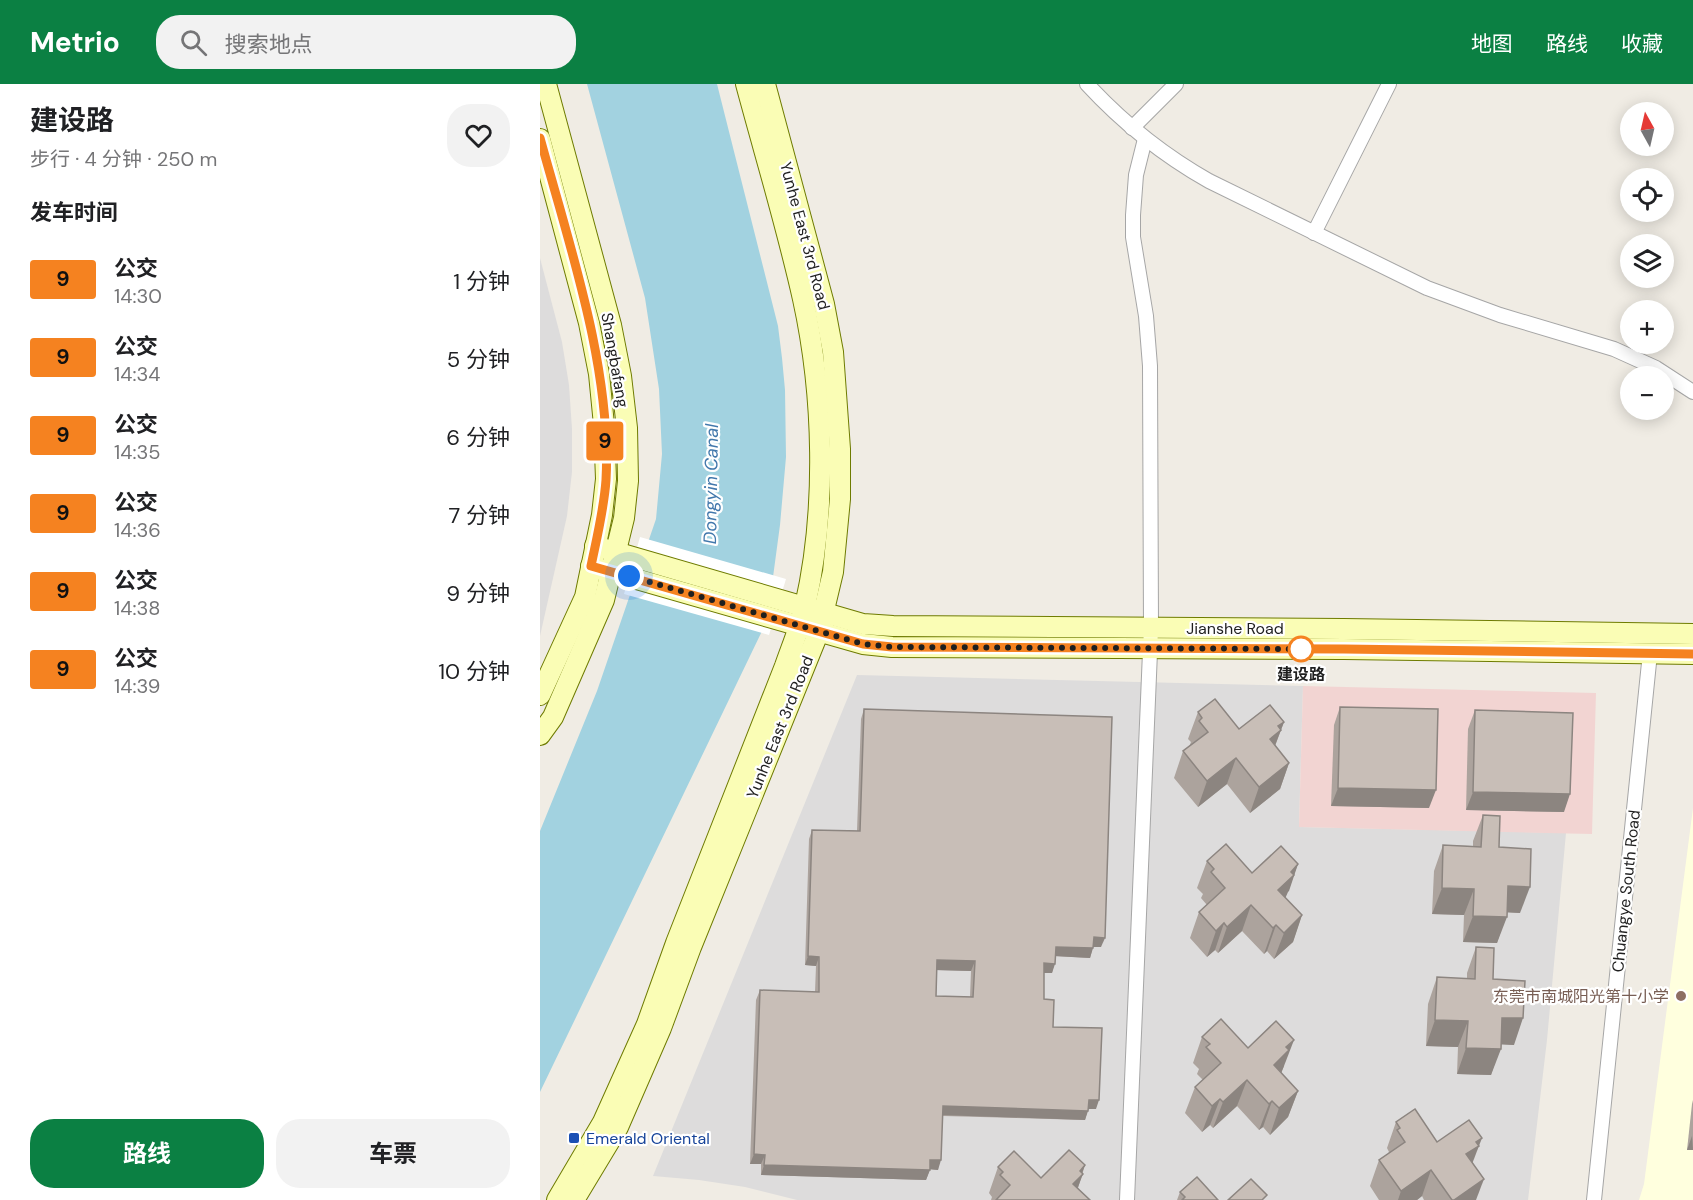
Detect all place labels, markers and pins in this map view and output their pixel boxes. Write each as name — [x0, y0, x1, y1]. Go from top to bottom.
marker: 建设路 — [1288, 636, 1314, 662]
place label: 建设路 — [1277, 664, 1325, 685]
place label: 东莞市南城阳光第十小学 — [1493, 986, 1669, 1007]
marker: 东莞市南城阳光第十小学 — [1674, 989, 1688, 1003]
place label: Emerald Oriental — [586, 1128, 710, 1149]
marker: Emerald Oriental — [567, 1131, 581, 1145]

